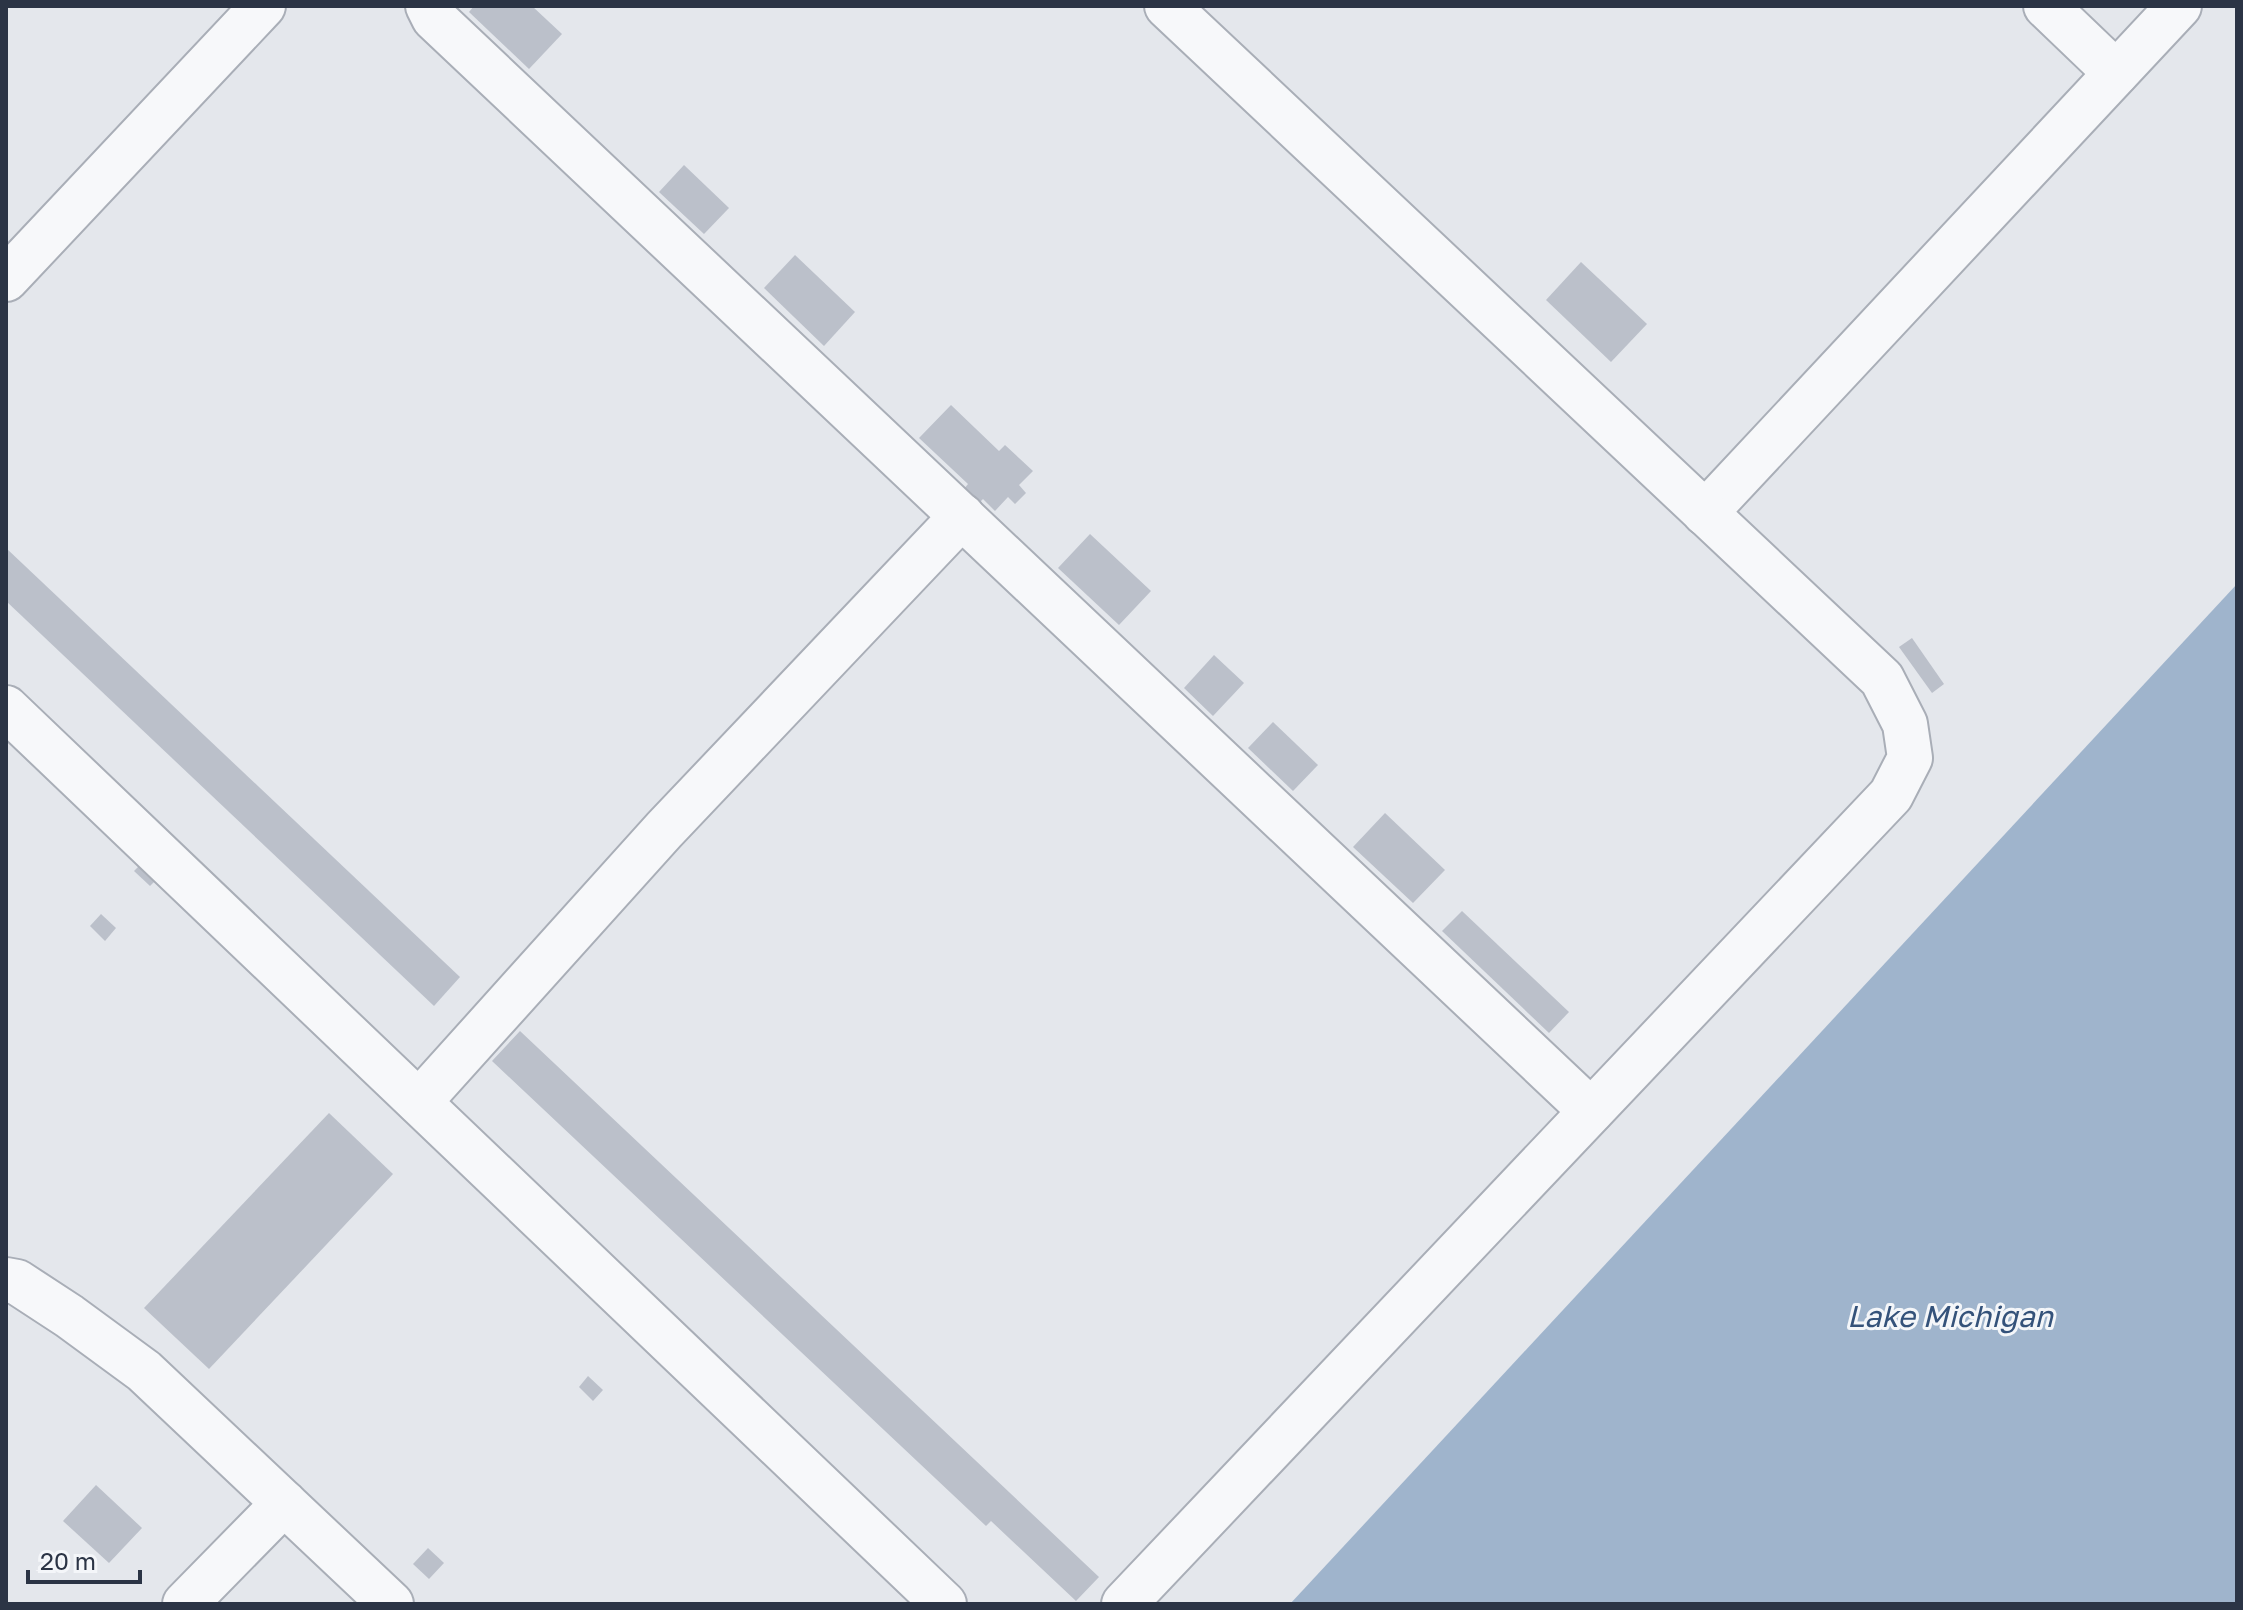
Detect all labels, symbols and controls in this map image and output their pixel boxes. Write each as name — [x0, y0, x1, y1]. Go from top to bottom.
water label: Lake Michigan — [1847, 1298, 2055, 1334]
scale bar — [28, 1534, 140, 1584]
text: 20 m — [40, 1546, 96, 1575]

